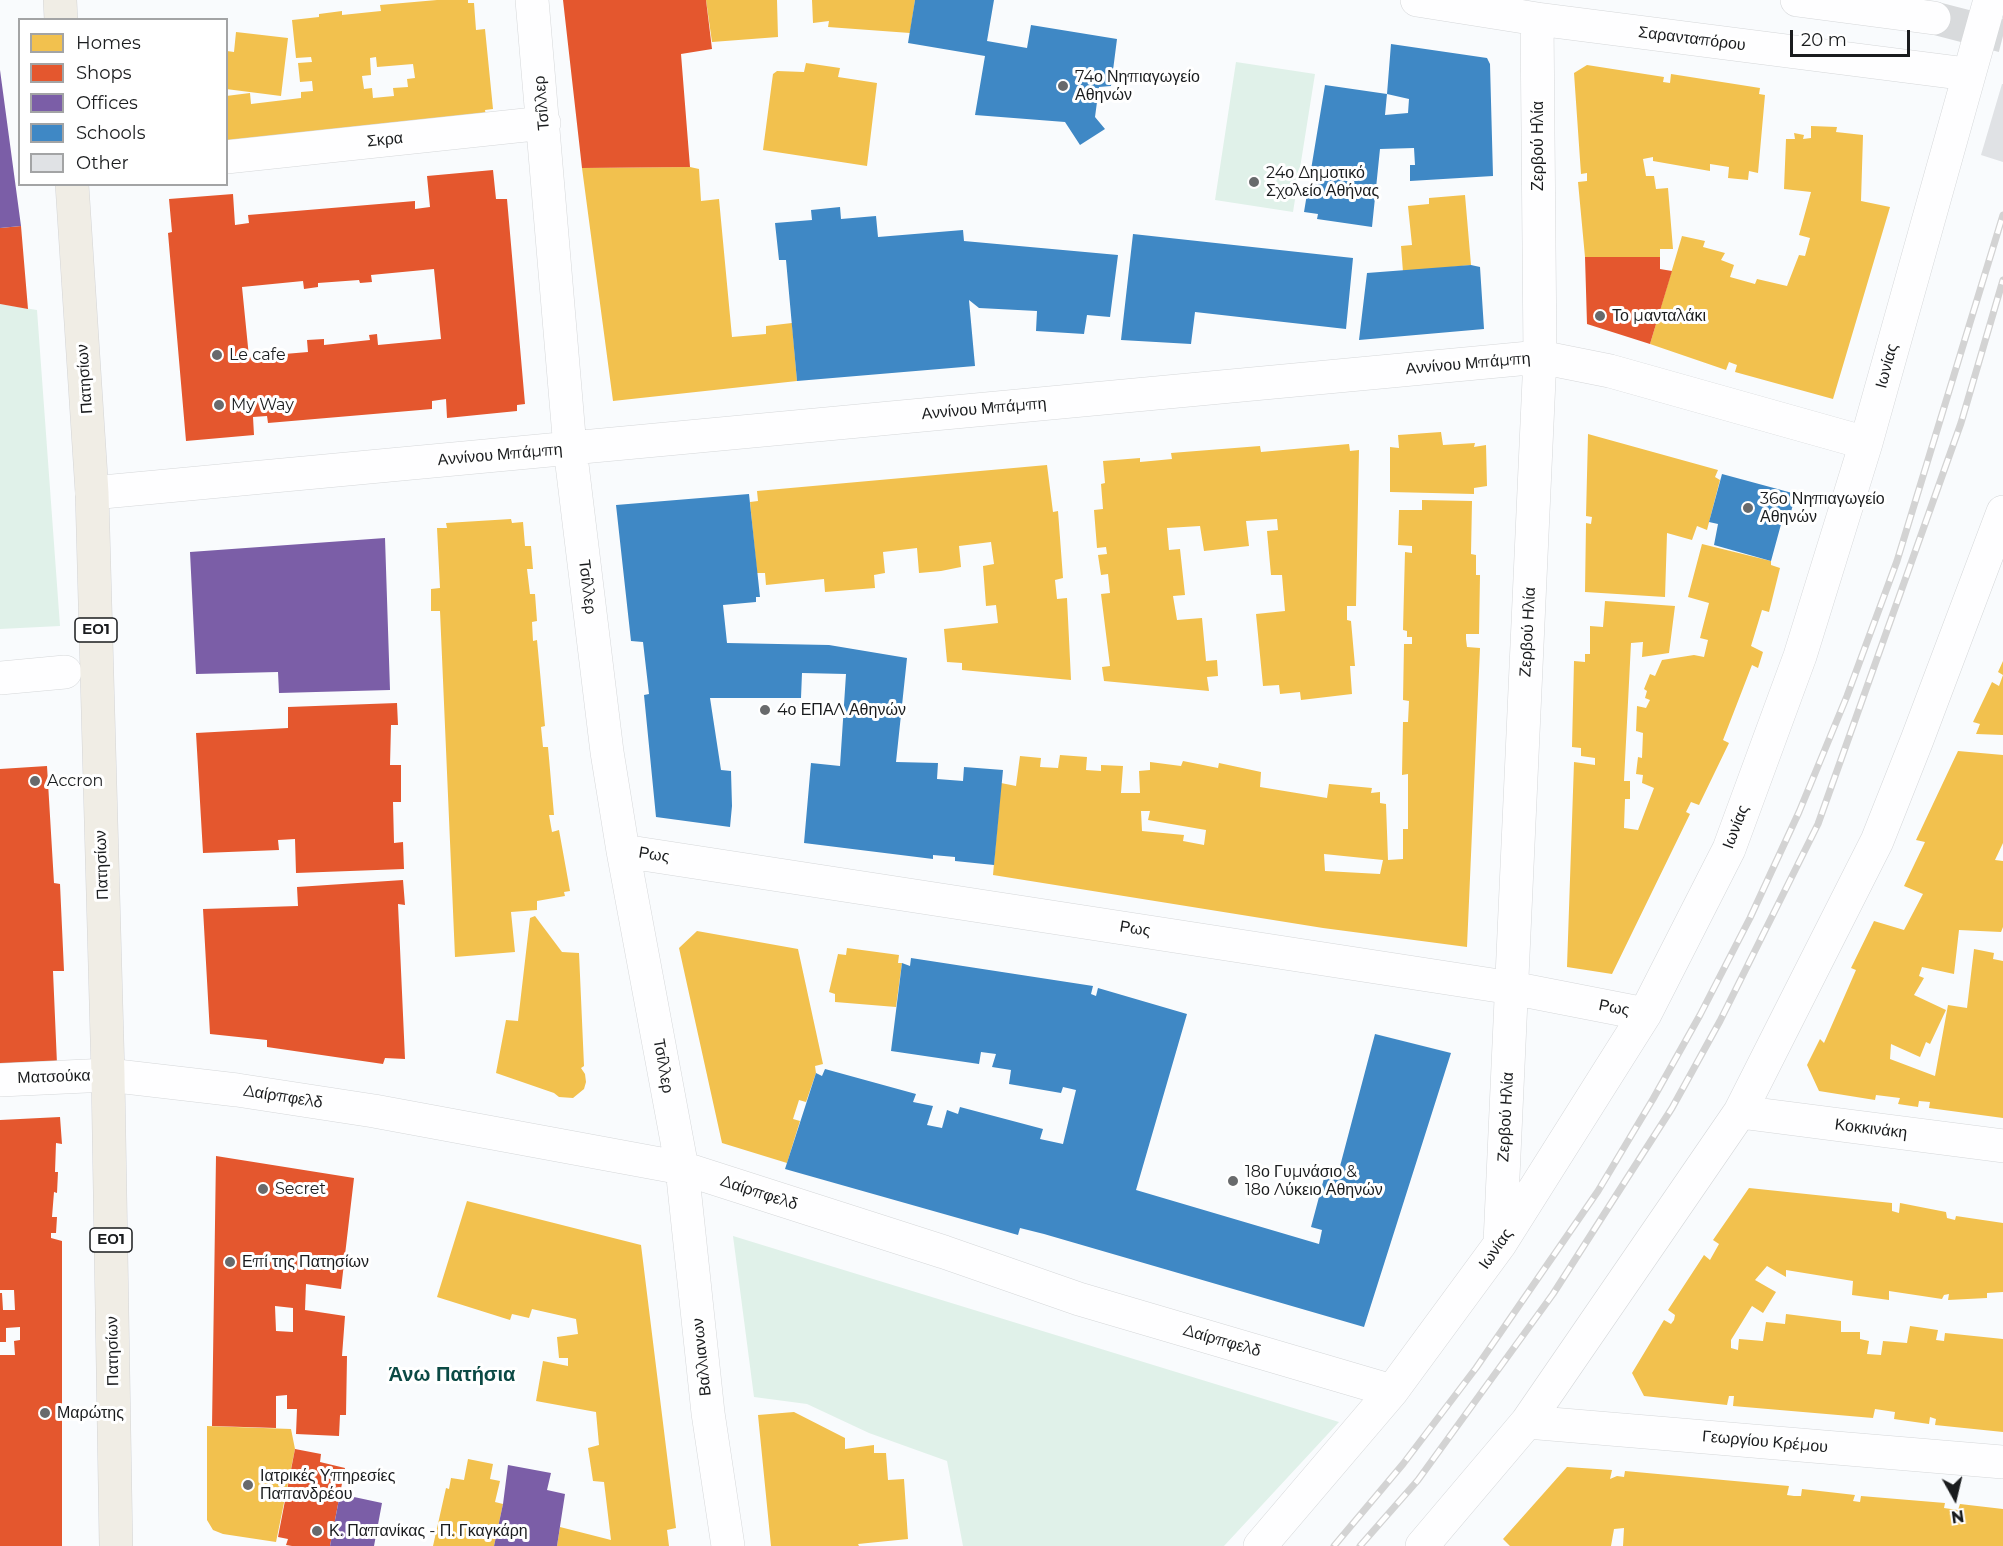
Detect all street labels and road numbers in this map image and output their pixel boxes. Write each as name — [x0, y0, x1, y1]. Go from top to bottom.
street label: Σαρανταπόρου — [1637, 23, 1747, 55]
street label: Τσίλλερ — [530, 75, 554, 131]
street label: Ζερβού Ηλία — [1528, 101, 1548, 191]
street label: Σκρα — [366, 129, 404, 151]
street label: Ιωνίας — [1872, 342, 1902, 390]
street label: Πατησίων — [73, 343, 97, 415]
street label: Αννίνου Μπάμπη — [1405, 349, 1531, 379]
street label: Αννίνου Μπάμπη — [921, 394, 1047, 424]
street label: Αννίνου Μπάμπη — [437, 440, 563, 470]
street label: Τσίλλερ — [574, 559, 600, 615]
street label: Ζερβού Ηλία — [1516, 587, 1540, 677]
road number: ΕΟ1 — [75, 618, 117, 642]
street label: Ιωνίας — [1719, 802, 1753, 852]
street label: Πατησίων — [91, 830, 113, 900]
street label: Ρως — [637, 843, 671, 867]
street label: Ρως — [1118, 917, 1152, 941]
street label: Ρως — [1597, 996, 1631, 1020]
street label: Τσίλλερ — [649, 1037, 677, 1095]
street label: Ματσούκα — [17, 1066, 91, 1088]
street label: Ζερβού Ηλία — [1494, 1072, 1518, 1162]
street label: Δαίρπφελδ — [242, 1081, 324, 1113]
street label: Κοκκινάκη — [1834, 1115, 1908, 1143]
street label: Δαίρπφελδ — [718, 1172, 800, 1214]
street label: Ιωνίας — [1475, 1225, 1517, 1273]
road number: ΕΟ1 — [90, 1228, 132, 1252]
street label: Πατησίων — [103, 1316, 123, 1386]
street label: Βαλλιανων — [688, 1317, 716, 1397]
street label: Δαίρπφελδ — [1181, 1321, 1263, 1361]
street label: Γεωργίου Κρέμου — [1701, 1427, 1829, 1457]

